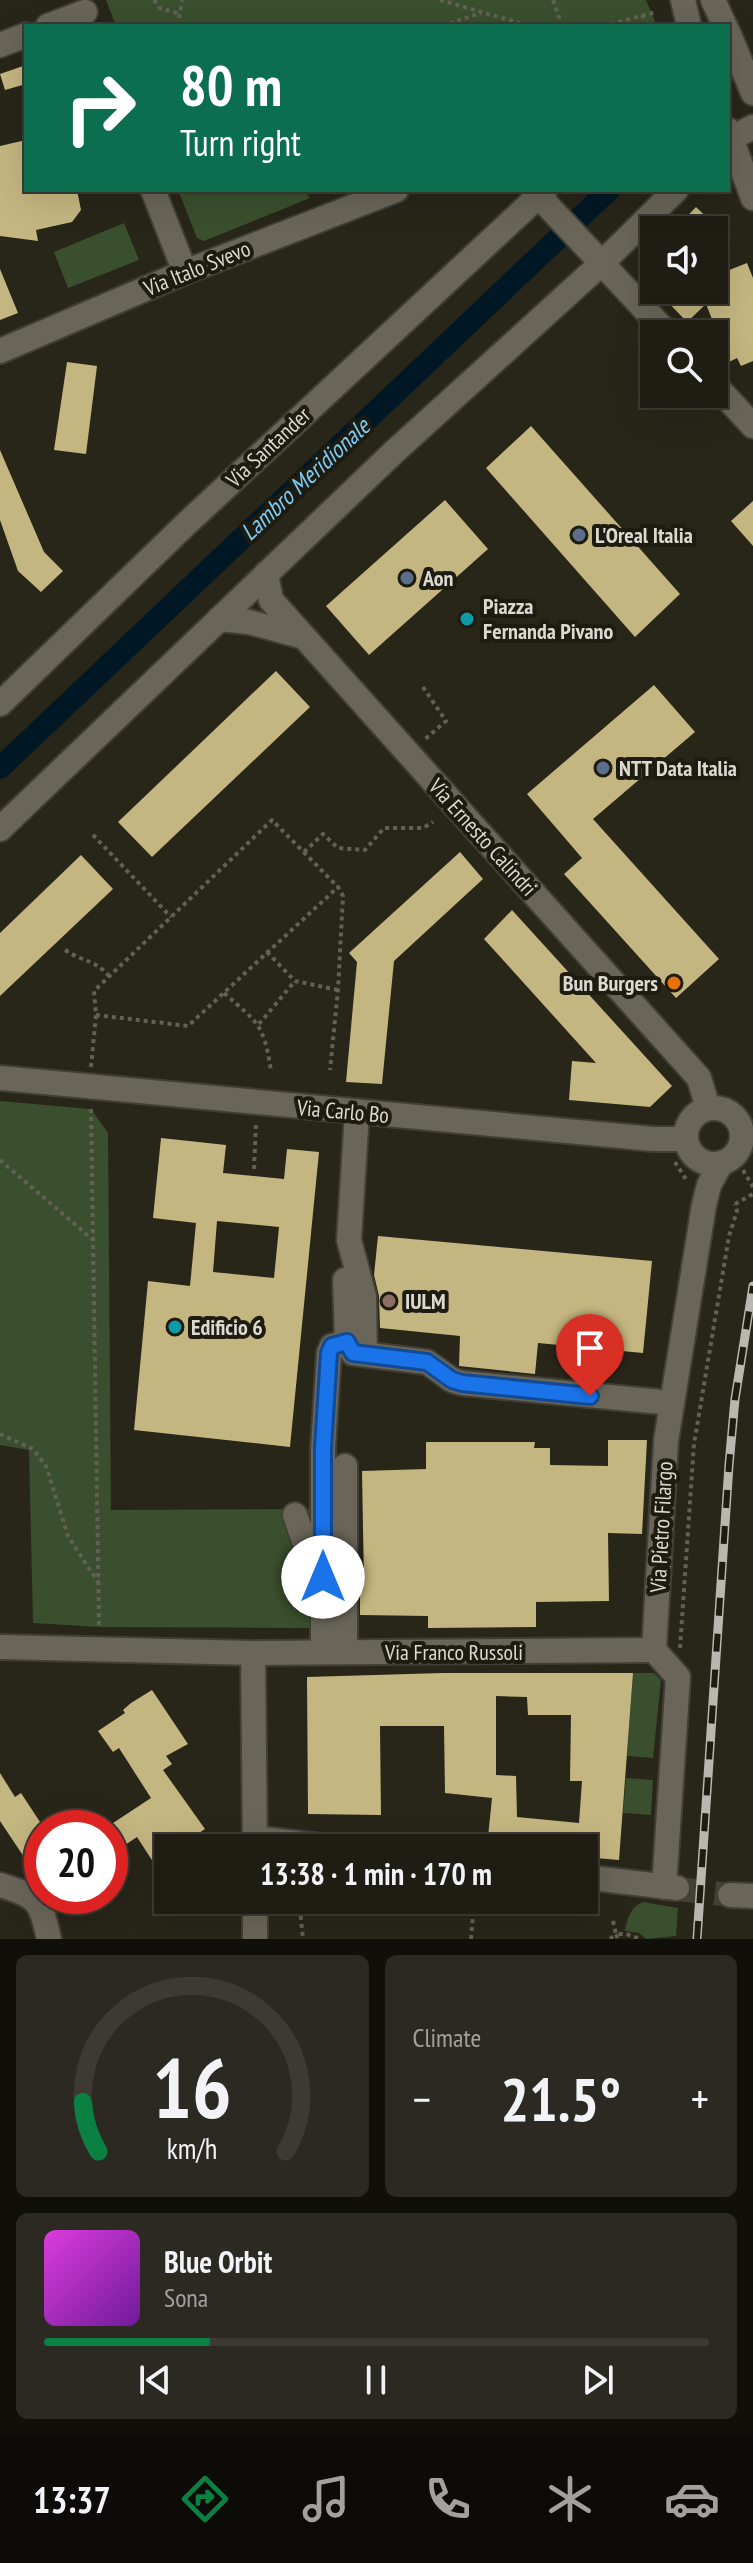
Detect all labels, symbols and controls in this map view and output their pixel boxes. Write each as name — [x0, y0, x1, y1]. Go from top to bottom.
text: 80 m — [180, 49, 282, 121]
icon: right — [48, 56, 152, 160]
text: Turn right — [180, 119, 301, 166]
map controls — [640, 216, 728, 408]
button: sound — [640, 216, 728, 304]
street label: Via Italo Svevo — [139, 234, 254, 302]
button: search — [640, 320, 728, 408]
street label: Via Santander — [219, 401, 316, 494]
water label: Lambro Meridionale — [234, 410, 378, 547]
place label: L'Oreal Italia — [595, 521, 693, 549]
marker: L'Oreal Italia — [570, 526, 588, 544]
place label: Aon — [422, 564, 453, 592]
marker: Aon — [398, 569, 416, 587]
place label: Piazza Fernanda Pivano — [483, 592, 613, 645]
marker: Piazza Fernanda Pivano — [458, 610, 476, 628]
place label: NTT Data Italia — [619, 754, 737, 782]
marker: NTT Data Italia — [594, 759, 612, 777]
street label: Via Ernesto Calindri — [422, 772, 543, 902]
place label: Bun Burgers — [563, 969, 658, 997]
marker: Bun Burgers — [665, 974, 683, 992]
street label: Via Carlo Bo — [295, 1093, 390, 1129]
place label: IULM — [405, 1287, 446, 1315]
marker: IULM — [380, 1292, 398, 1310]
place label: Edificio 6 — [191, 1313, 263, 1341]
pin — [556, 1314, 624, 1396]
marker: Edificio 6 — [166, 1318, 184, 1336]
icon: arrive — [568, 1326, 612, 1370]
street label: Via Pietro Filargo — [644, 1461, 678, 1594]
position arrow — [281, 1535, 365, 1619]
street label: Via Franco Russoli — [384, 1638, 523, 1666]
speed limit sign: 20 — [24, 1810, 128, 1914]
text: 13:38 · 1 min · 170 m — [260, 1854, 492, 1893]
text: Climate — [413, 2021, 481, 2054]
text: 16 — [152, 2033, 232, 2141]
text: 21.5° — [500, 2060, 621, 2138]
text: − — [413, 2070, 431, 2127]
text: + — [691, 2070, 709, 2127]
text: km/h — [167, 2130, 218, 2167]
text: Blue Orbit — [164, 2242, 272, 2281]
text: Sona — [164, 2281, 208, 2314]
icon: previous — [133, 2358, 177, 2402]
icon: pause — [354, 2358, 398, 2402]
icon: next — [576, 2358, 620, 2402]
icon: directions — [177, 2471, 233, 2527]
icon: music — [298, 2471, 354, 2527]
icon: phone — [420, 2471, 476, 2527]
icon: climate — [542, 2471, 598, 2527]
icon: car — [664, 2471, 720, 2527]
text: 13:37 — [33, 2476, 111, 2523]

